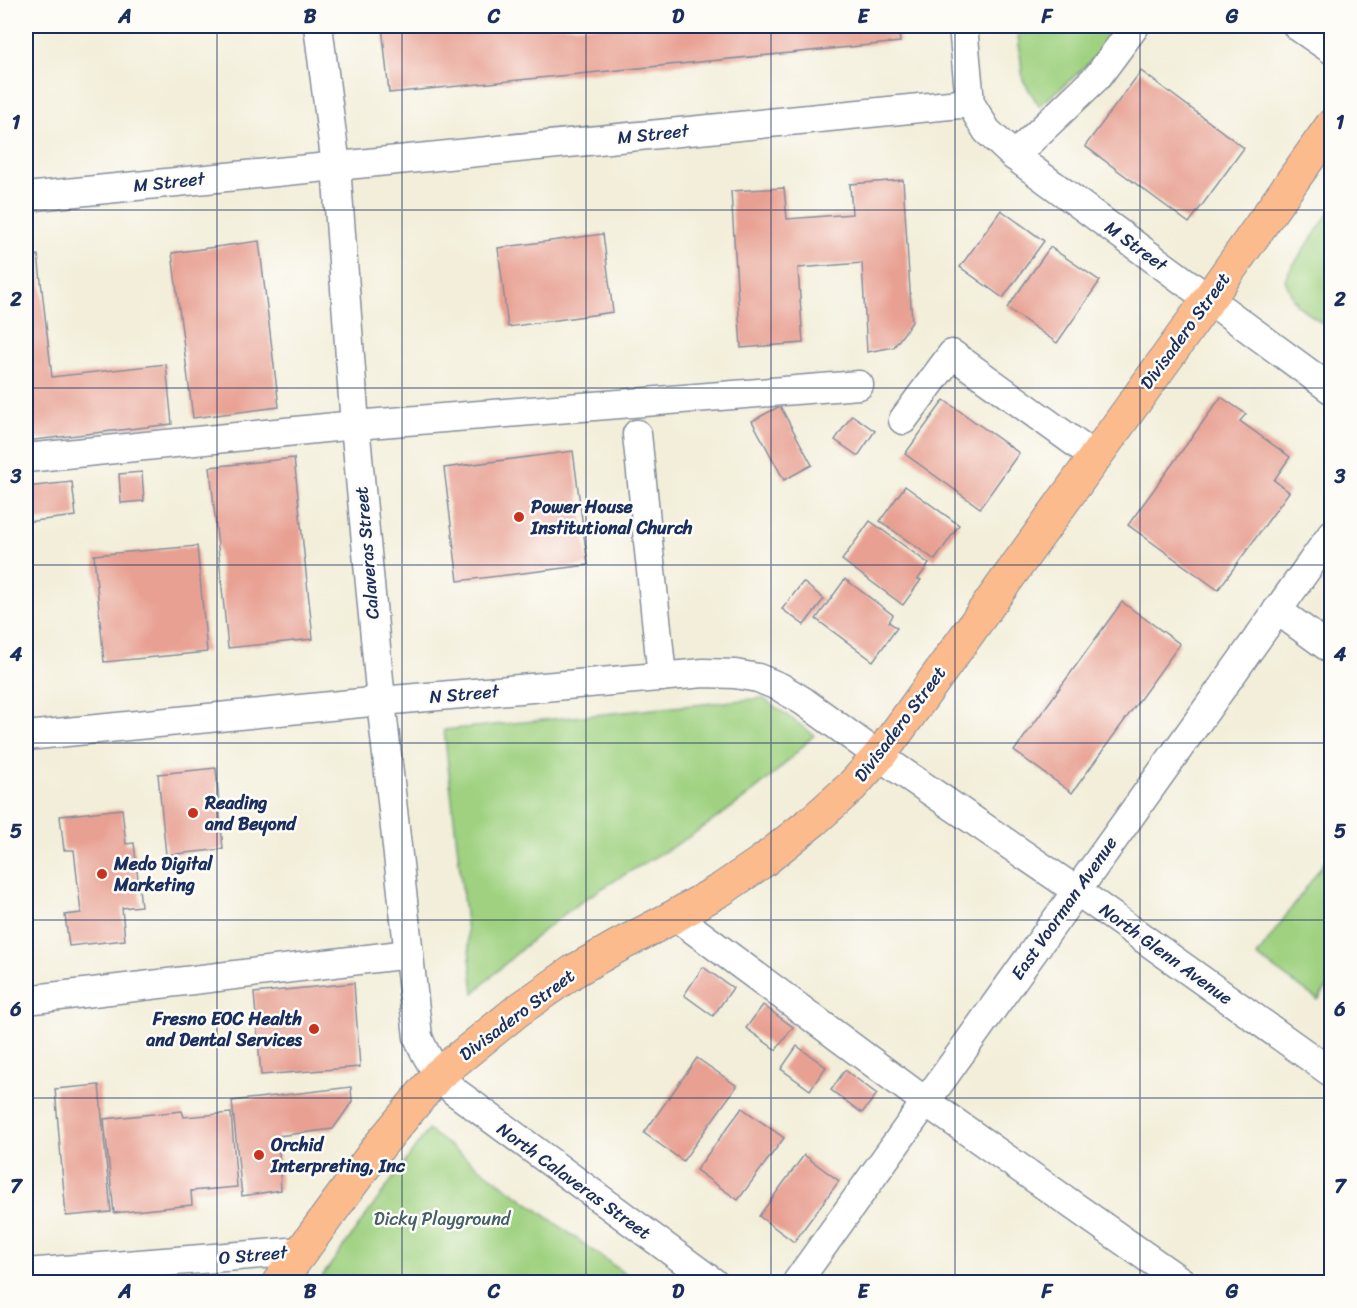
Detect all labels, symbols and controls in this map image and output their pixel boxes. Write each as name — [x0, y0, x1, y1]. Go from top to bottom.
text: A — [117, 0, 132, 34]
text: B — [304, 0, 317, 34]
text: C — [487, 0, 501, 34]
text: D — [672, 0, 685, 34]
text: E — [857, 0, 870, 34]
text: F — [1041, 0, 1054, 34]
text: G — [1225, 0, 1239, 34]
text: 1 — [12, 105, 21, 140]
text: 1 — [1336, 105, 1345, 140]
street label: M Street — [616, 114, 691, 154]
street label: M Street — [132, 162, 207, 202]
street label: M Street — [1098, 212, 1175, 280]
street label: Divisadero Street — [1131, 265, 1239, 396]
text: 2 — [9, 282, 22, 317]
text: 2 — [1333, 282, 1346, 317]
text: 3 — [10, 459, 22, 494]
text: 3 — [1334, 459, 1346, 494]
street label: Calaveras Street — [345, 485, 389, 621]
place label: Power House Institutional Church — [530, 491, 693, 544]
marker: Power House Institutional Church — [512, 510, 526, 524]
text: 4 — [9, 637, 23, 672]
text: 4 — [1333, 637, 1347, 672]
street label: Divisadero Street — [845, 659, 955, 789]
street label: N Street — [428, 675, 501, 713]
place label: Reading and Beyond — [204, 787, 297, 840]
marker: Reading and Beyond — [186, 806, 200, 820]
text: 5 — [10, 814, 22, 849]
text: 5 — [1334, 814, 1346, 849]
street label: East Voorman Avenue — [1002, 829, 1126, 987]
place label: Medo Digital Marketing — [113, 848, 213, 901]
marker: Medo Digital Marketing — [95, 867, 109, 881]
street label: North Glenn Avenue — [1092, 894, 1240, 1014]
street label: Divisadero Street — [452, 960, 582, 1070]
text: 6 — [9, 992, 22, 1027]
text: 6 — [1333, 992, 1346, 1027]
place label: Fresno EOC Health and Dental Services — [145, 1003, 303, 1056]
marker: Fresno EOC Health and Dental Services — [307, 1022, 321, 1036]
street label: North Calaveras Street — [490, 1114, 658, 1248]
place label: Orchid Interpreting, Inc — [270, 1129, 406, 1182]
marker: Orchid Interpreting, Inc — [252, 1148, 266, 1162]
text: 7 — [10, 1169, 23, 1204]
text: 7 — [1334, 1169, 1347, 1204]
park label: Dicky Playground — [374, 1203, 512, 1235]
street label: O Street — [217, 1236, 289, 1274]
text: A — [117, 1274, 132, 1308]
text: B — [304, 1274, 317, 1308]
text: C — [487, 1274, 501, 1308]
text: D — [672, 1274, 685, 1308]
text: E — [857, 1274, 870, 1308]
text: F — [1041, 1274, 1054, 1308]
text: G — [1225, 1274, 1239, 1308]

